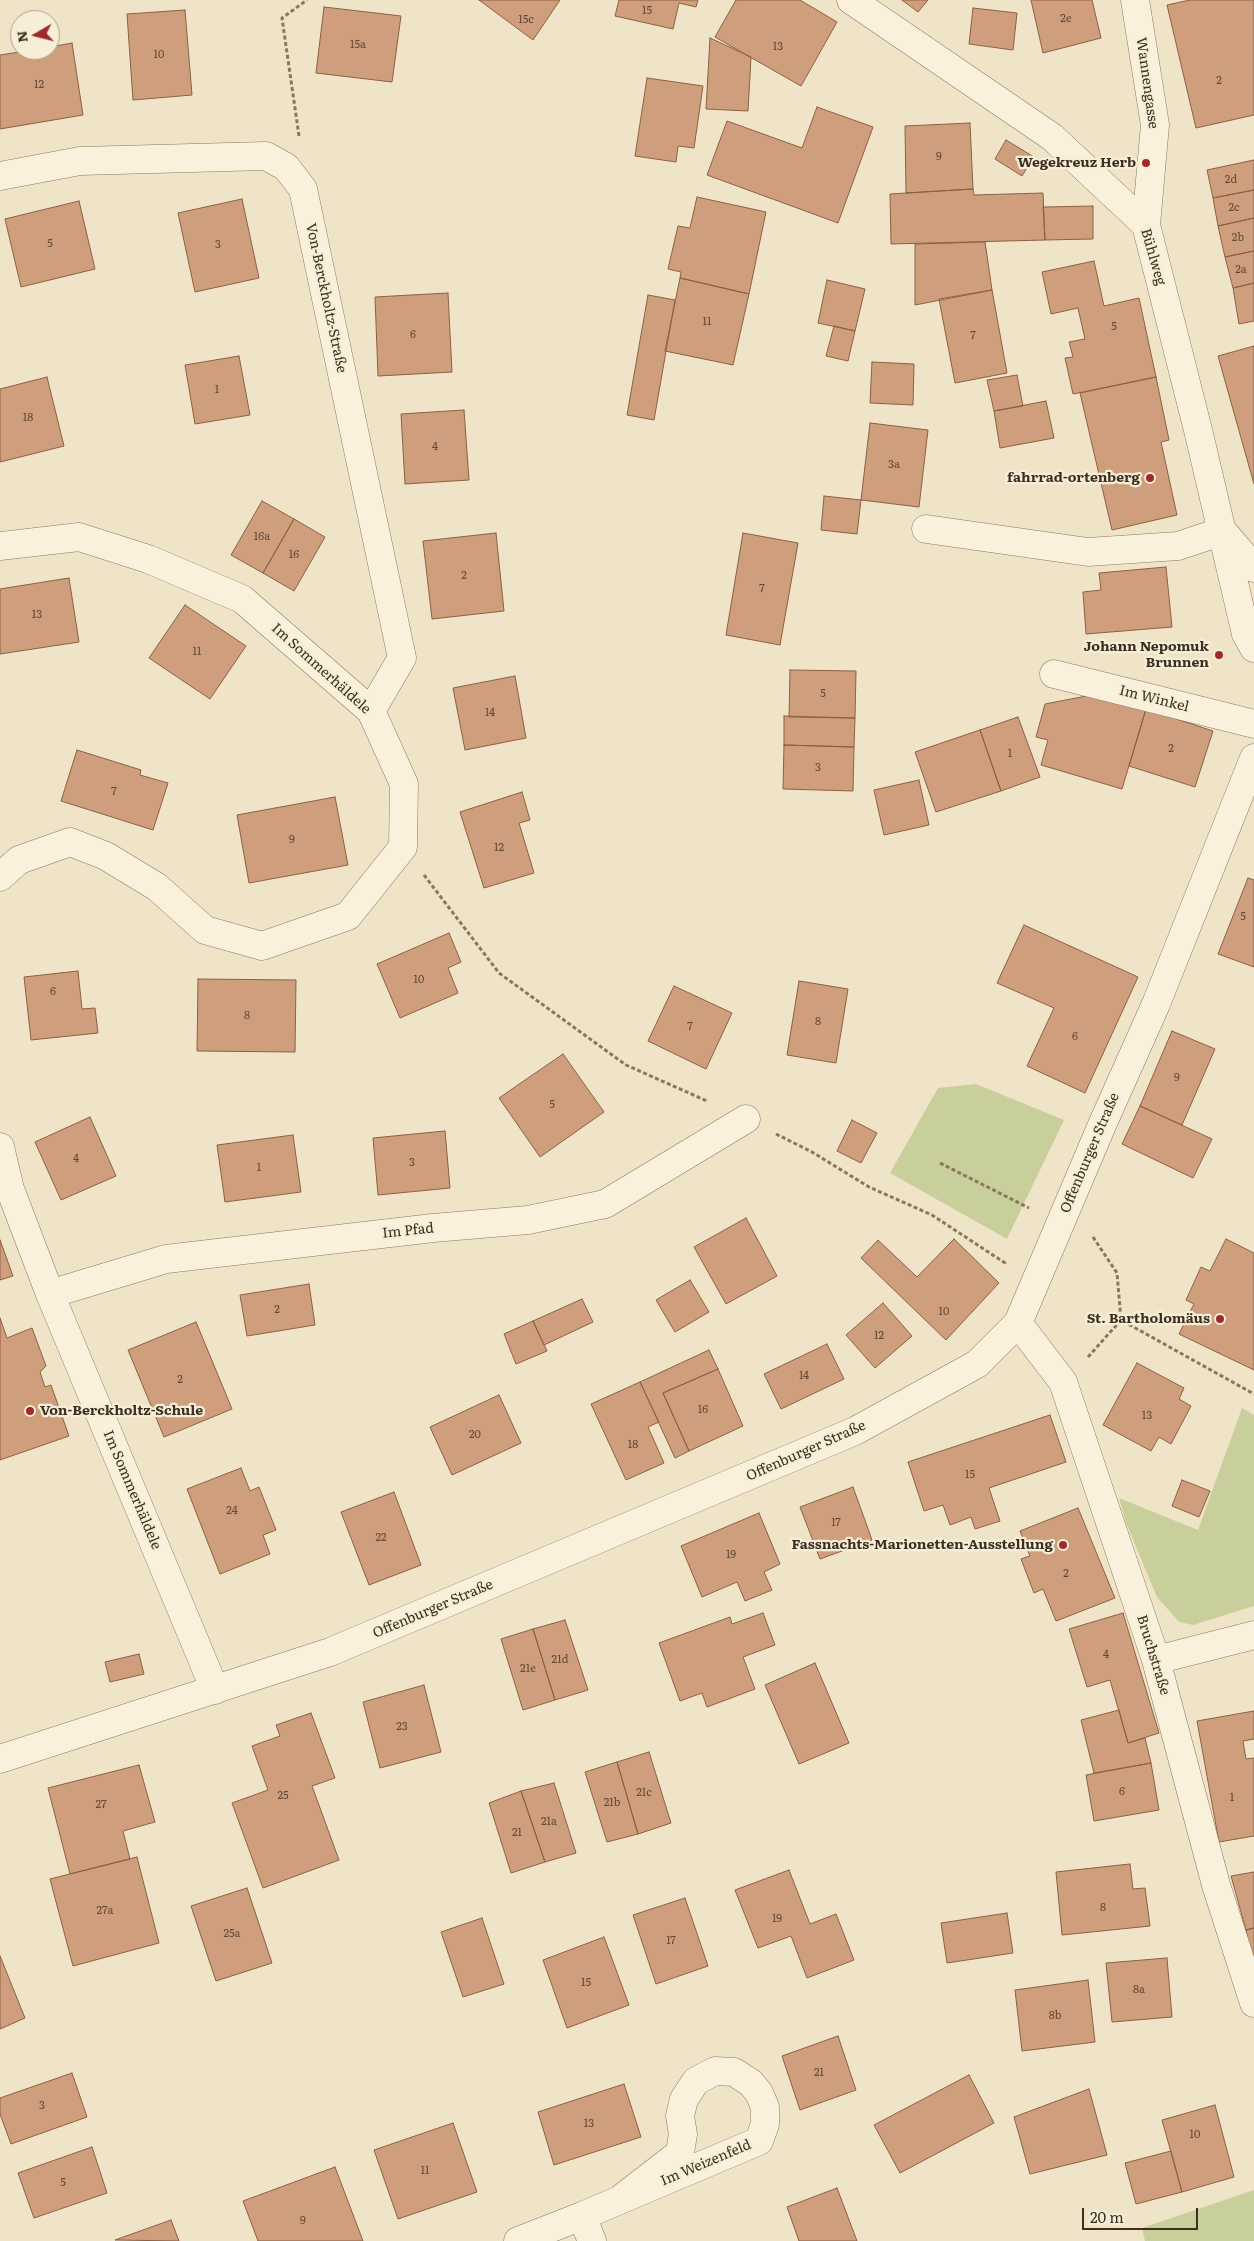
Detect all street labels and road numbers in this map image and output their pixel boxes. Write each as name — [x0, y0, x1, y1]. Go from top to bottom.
street label: Wannengasse — [1132, 36, 1162, 130]
street label: Von-Berckholtz-Straße — [302, 222, 350, 374]
street label: Bühlweg — [1137, 226, 1169, 288]
street label: Im Sommerhäldele — [268, 620, 374, 718]
street label: Im Winkel — [1117, 682, 1191, 716]
street label: Offenburger Straße — [1057, 1090, 1123, 1216]
street label: Im Pfad — [381, 1220, 435, 1242]
street label: Offenburger Straße — [744, 1417, 868, 1485]
street label: Im Sommerhäldele — [99, 1428, 165, 1552]
street label: Offenburger Straße — [370, 1576, 496, 1642]
street label: Bruchstraße — [1133, 1613, 1173, 1697]
street label: Im Weizenfeld — [658, 2136, 754, 2190]

